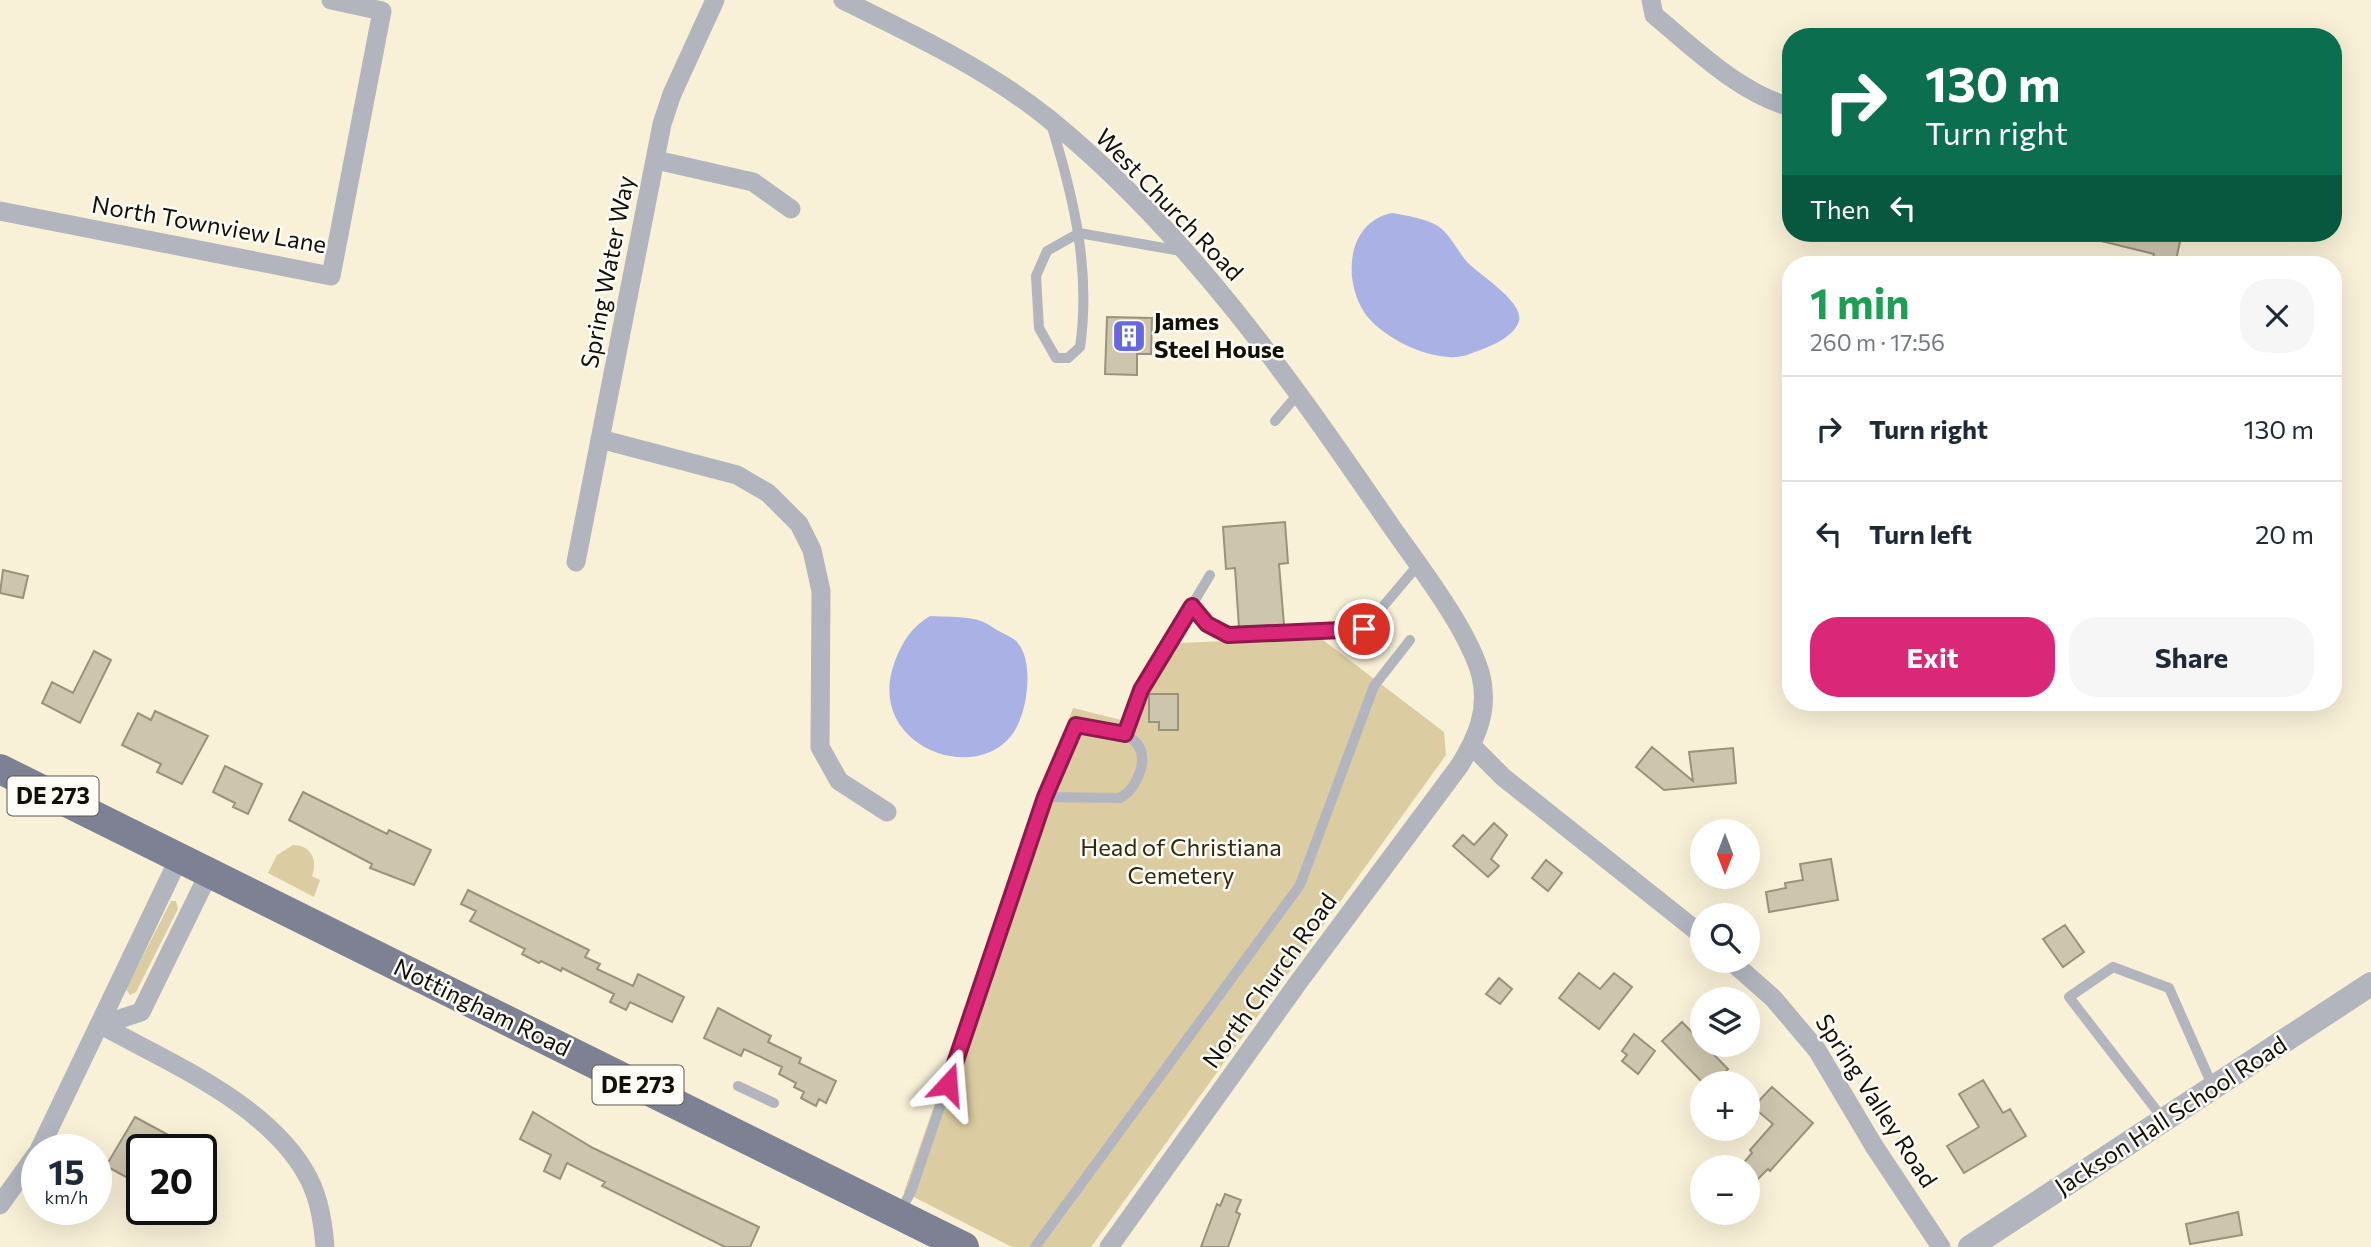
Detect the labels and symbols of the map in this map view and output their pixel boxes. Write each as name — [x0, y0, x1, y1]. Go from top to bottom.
street label: West Church Road — [1090, 122, 1250, 286]
street label: Spring Water Way — [574, 173, 639, 370]
street label: North Townview Lane — [90, 189, 329, 258]
place label: James Steel House — [1154, 306, 1284, 363]
building icon: James Steel House — [1110, 317, 1148, 355]
pin — [1334, 599, 1394, 659]
road number: DE 273 — [7, 776, 98, 816]
north arrow — [1690, 819, 1760, 889]
park label: Head of Christiana Cemetery — [1080, 832, 1282, 889]
street label: North Church Road — [1196, 887, 1342, 1073]
street label: Nottingham Road — [390, 951, 576, 1062]
street label: Spring Valley Road — [1810, 1008, 1944, 1192]
street label: Jackson Hall School Road — [2049, 1029, 2291, 1201]
position arrow — [911, 1047, 985, 1121]
road number: DE 273 — [592, 1066, 684, 1104]
speed limit sign: 20 — [126, 1134, 217, 1225]

